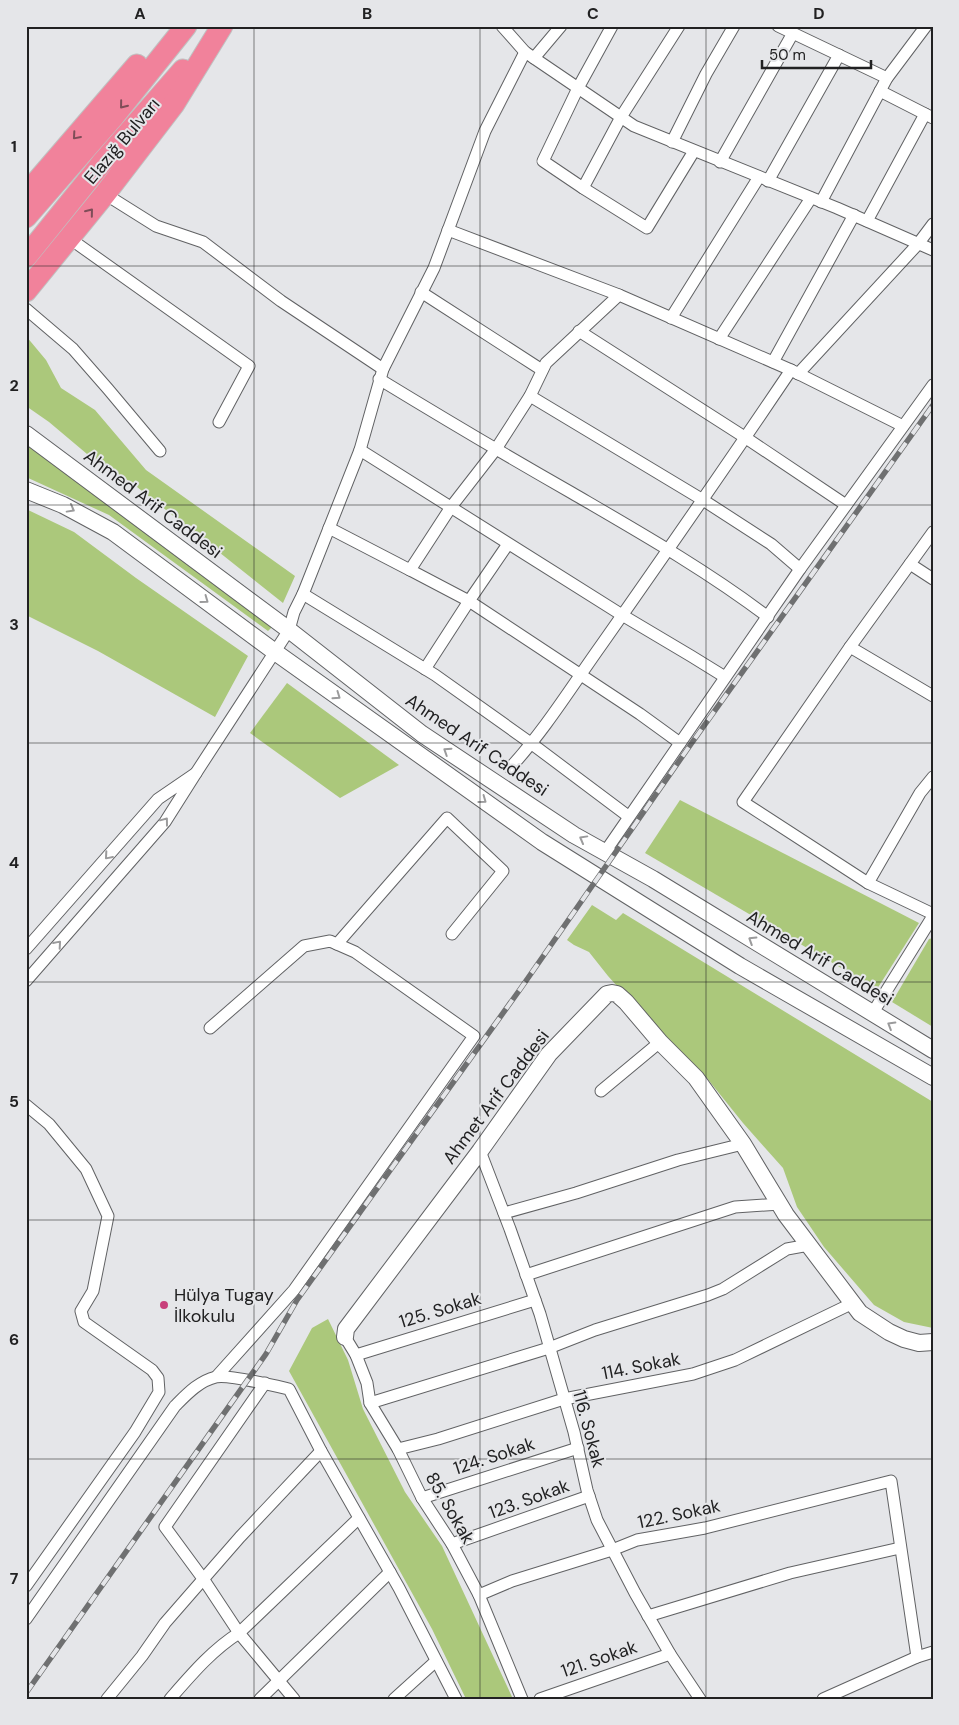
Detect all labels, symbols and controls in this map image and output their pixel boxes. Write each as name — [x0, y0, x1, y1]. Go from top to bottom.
text: A — [134, 3, 146, 24]
text: B — [362, 3, 372, 24]
text: C — [587, 3, 599, 24]
text: D — [813, 3, 825, 24]
scale bar — [762, 38, 870, 70]
text: 50 m — [769, 45, 806, 65]
street label: Elazığ Bulvarı — [79, 93, 165, 189]
one-way arrow — [120, 99, 128, 108]
one-way arrow — [73, 130, 81, 139]
text: 1 — [11, 136, 17, 157]
one-way arrow — [85, 209, 94, 218]
text: 2 — [9, 375, 19, 396]
street label: Ahmed Arif Caddesi — [79, 444, 227, 564]
one-way arrow — [66, 503, 75, 513]
one-way arrow — [199, 595, 208, 603]
text: 3 — [9, 614, 19, 635]
street label: Ahmed Arif Caddesi — [401, 688, 553, 802]
one-way arrow — [331, 690, 341, 699]
one-way arrow — [443, 748, 452, 757]
one-way arrow — [477, 795, 486, 803]
one-way arrow — [159, 817, 168, 827]
one-way arrow — [579, 836, 588, 846]
one-way arrow — [105, 850, 114, 859]
text: 4 — [9, 852, 19, 873]
street label: Ahmed Arif Caddesi — [742, 905, 898, 1011]
one-way arrow — [749, 937, 758, 947]
one-way arrow — [53, 940, 62, 949]
one-way arrow — [888, 1022, 897, 1032]
street label: Ahmet Arif Caddesi — [437, 1025, 555, 1169]
text: 5 — [9, 1091, 19, 1112]
place label: Hülya Tugay İlkokulu — [174, 1283, 274, 1328]
street label: 125. Sokak — [396, 1286, 484, 1334]
marker: Hülya Tugay İlkokulu — [158, 1299, 170, 1311]
text: 6 — [9, 1329, 19, 1350]
street label: 114. Sokak — [600, 1347, 682, 1385]
street label: 116. Sokak — [567, 1388, 611, 1470]
street label: 124. Sokak — [450, 1432, 538, 1480]
street label: 85. Sokak — [420, 1468, 480, 1548]
street label: 123. Sokak — [485, 1473, 573, 1525]
street label: 122. Sokak — [636, 1494, 722, 1534]
text: 7 — [10, 1568, 19, 1589]
street label: 121. Sokak — [558, 1635, 640, 1683]

